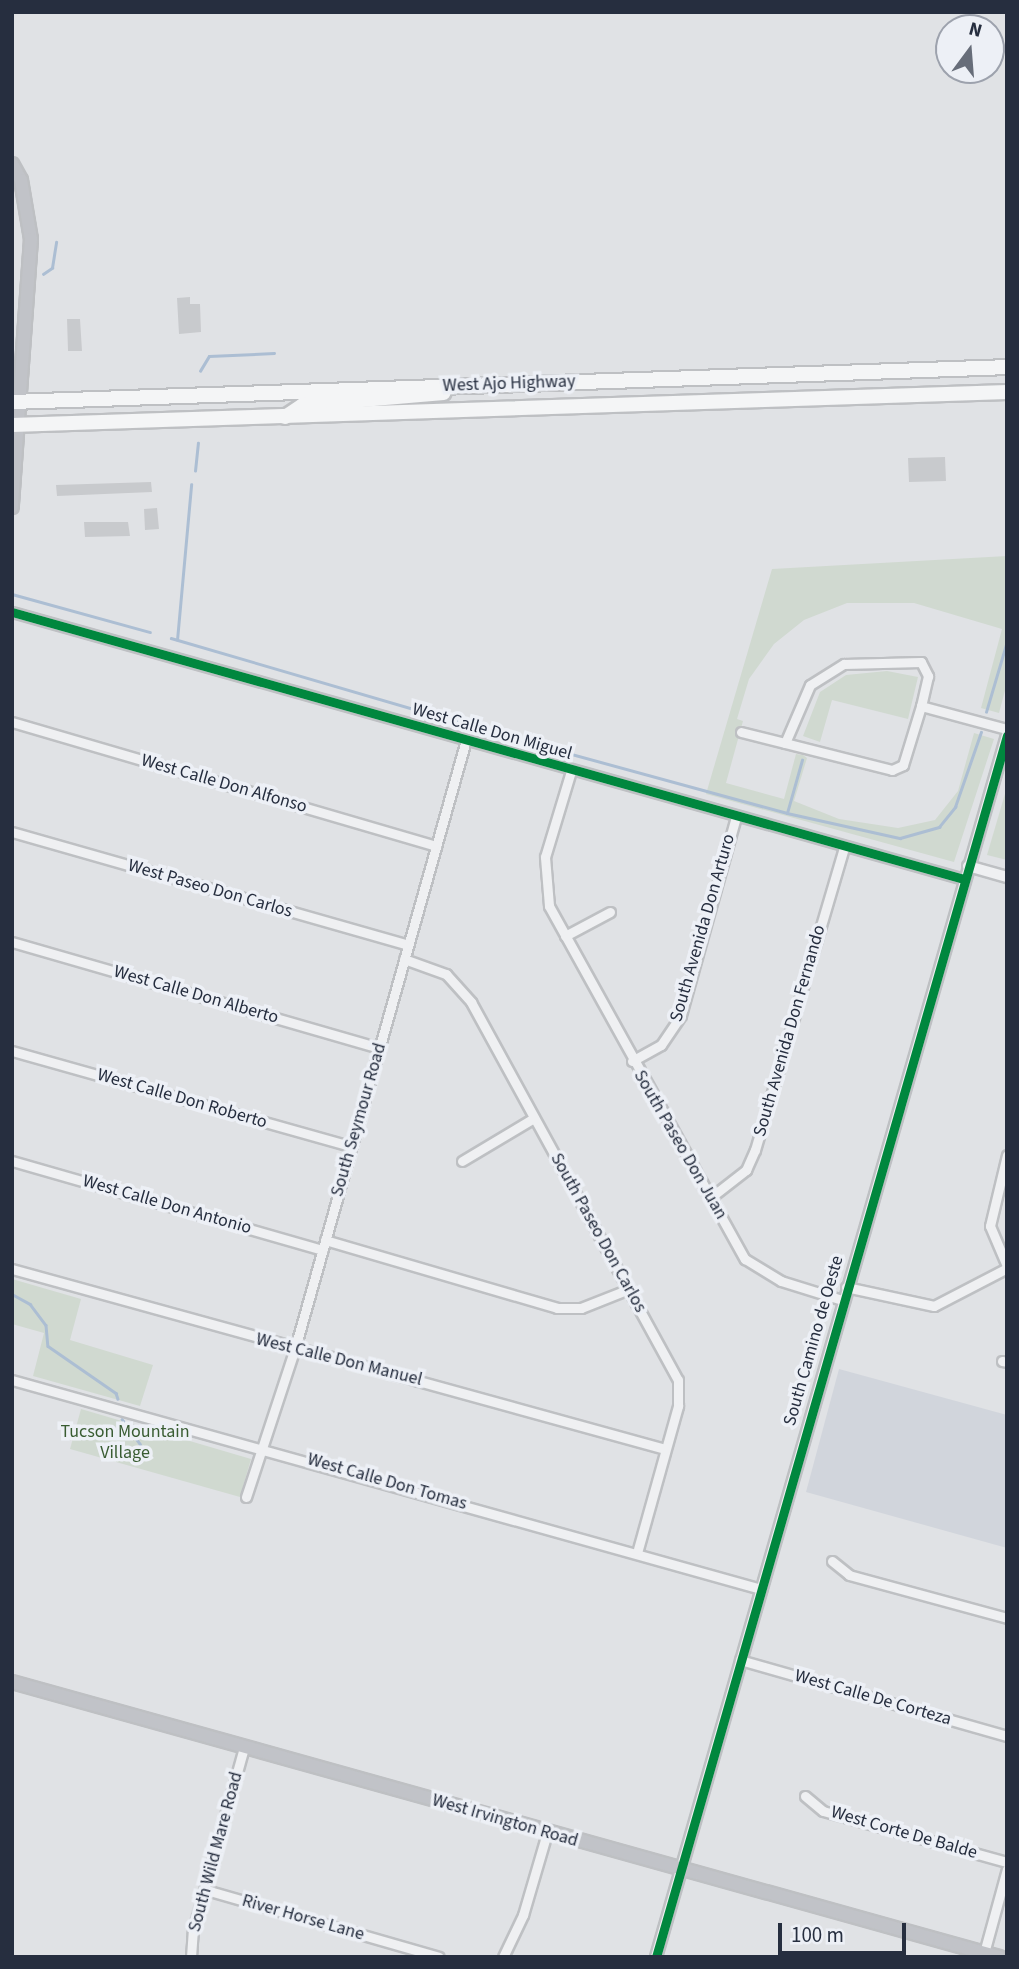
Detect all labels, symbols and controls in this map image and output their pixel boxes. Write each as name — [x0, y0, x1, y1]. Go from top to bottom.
north arrow — [935, 14, 1005, 84]
text: N — [966, 16, 985, 45]
street label: West Ajo Highway — [442, 371, 576, 397]
street label: West Calle Don Miguel — [410, 699, 574, 765]
street label: West Calle Don Alfonso — [139, 750, 309, 818]
street label: South Avenida Don Arturo — [666, 832, 740, 1024]
street label: West Paseo Don Carlos — [125, 855, 295, 923]
street label: South Avenida Don Fernando — [749, 923, 831, 1139]
street label: West Calle Don Alberto — [111, 961, 281, 1029]
street label: South Seymour Road — [327, 1041, 391, 1199]
street label: West Calle Don Roberto — [95, 1064, 269, 1134]
street label: South Paseo Don Juan — [629, 1067, 731, 1223]
street label: South Paseo Don Carlos — [545, 1150, 651, 1316]
street label: West Calle Don Antonio — [80, 1171, 254, 1239]
street label: South Camino de Oeste — [779, 1253, 849, 1429]
street label: West Calle Don Manuel — [254, 1329, 424, 1391]
park label: Tucson Mountain Village — [60, 1422, 190, 1464]
street label: West Calle Don Tomas — [305, 1449, 469, 1515]
street label: West Calle De Corteza — [792, 1665, 954, 1731]
street label: South Wild Mare Road — [184, 1770, 248, 1934]
street label: West Irvington Road — [430, 1790, 580, 1852]
street label: West Corte De Balde — [828, 1802, 980, 1864]
street label: River Horse Lane — [239, 1890, 367, 1946]
scale bar — [781, 1910, 909, 1954]
text: 100 m — [791, 1920, 844, 1950]

